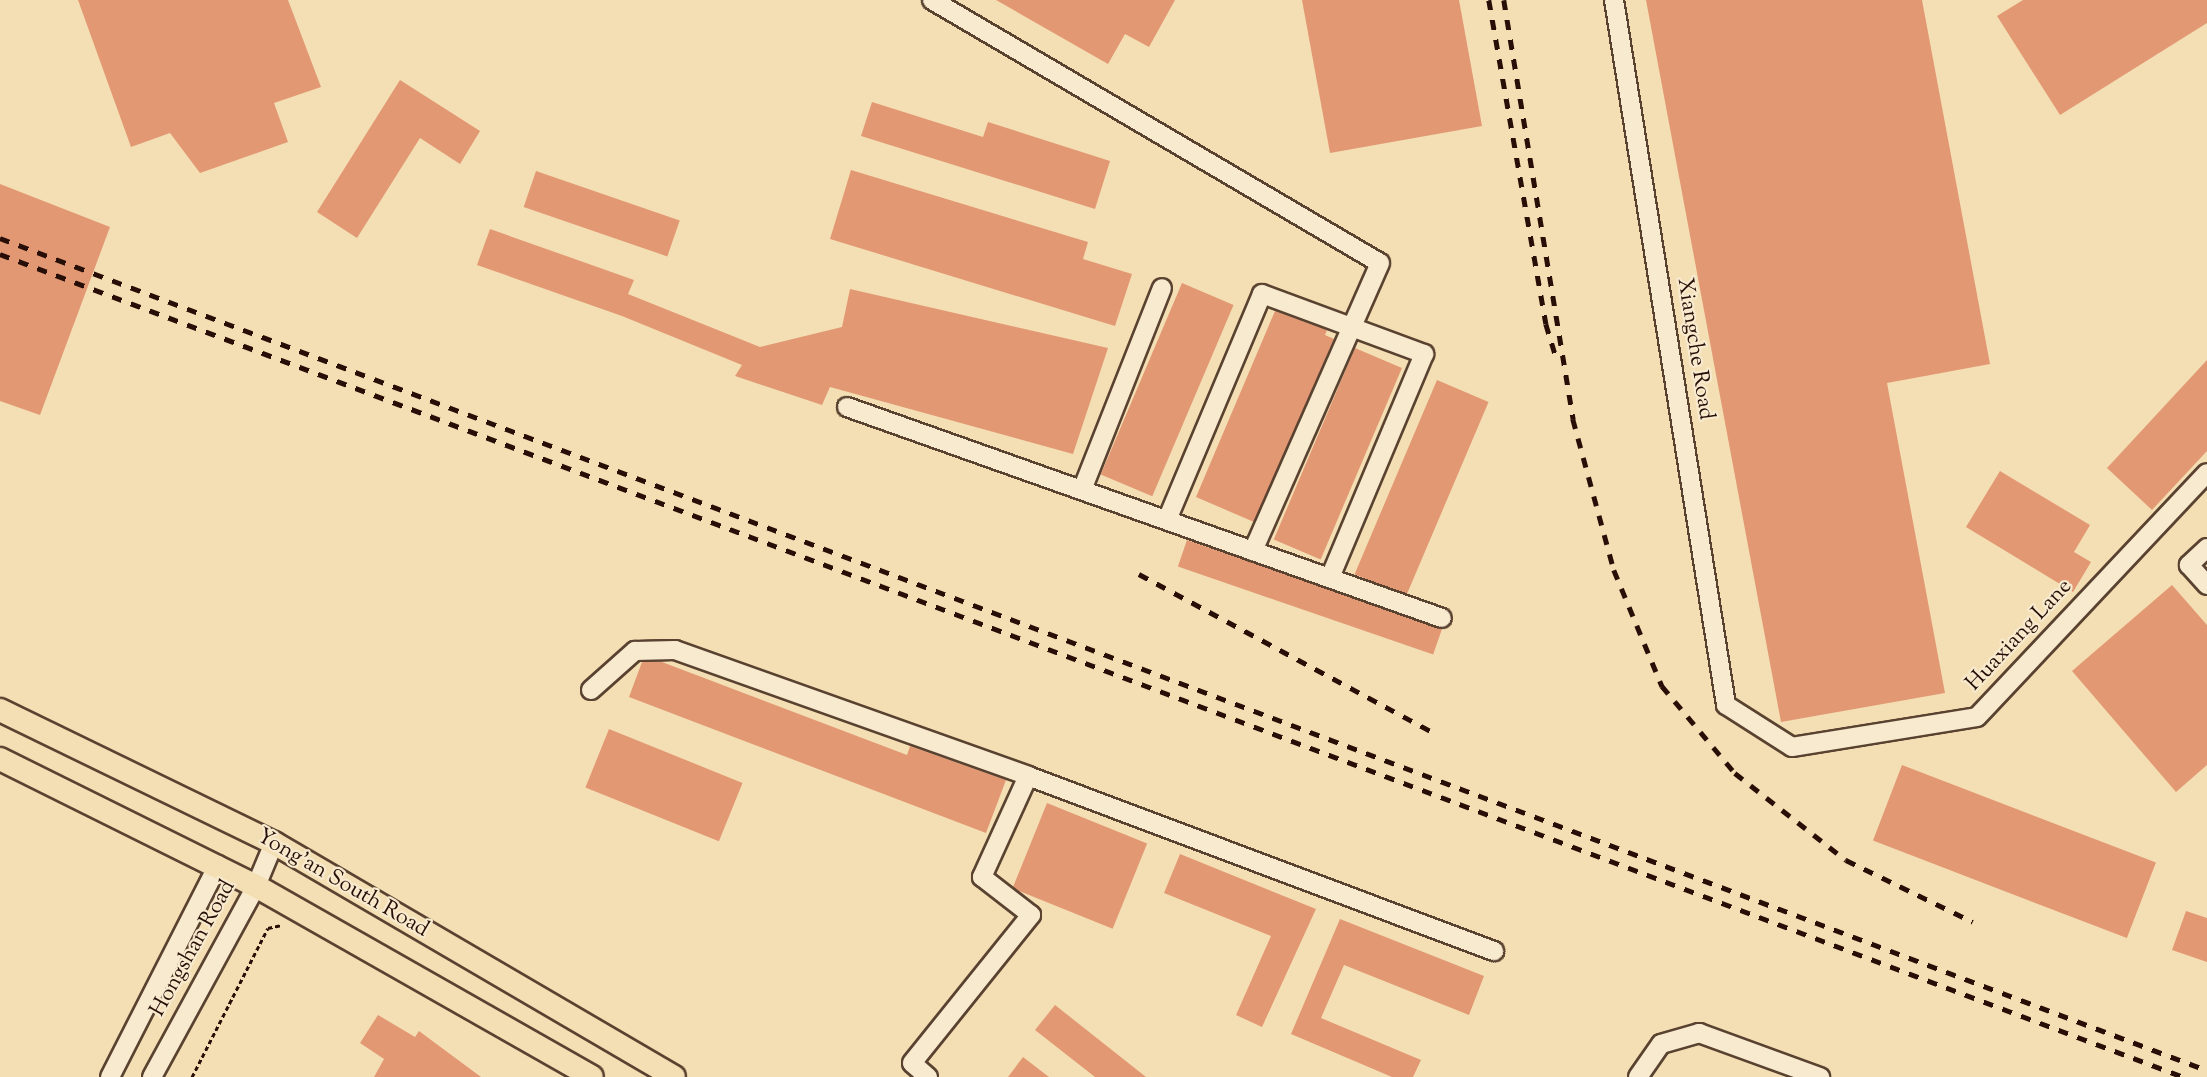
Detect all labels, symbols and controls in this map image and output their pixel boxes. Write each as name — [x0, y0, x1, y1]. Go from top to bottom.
street label: Xiangche Road — [1670, 276, 1718, 422]
street label: Huaxiang Lane — [1961, 575, 2079, 697]
street label: Yong'an South Road — [251, 824, 433, 944]
street label: Hongshan Road — [146, 876, 242, 1022]

